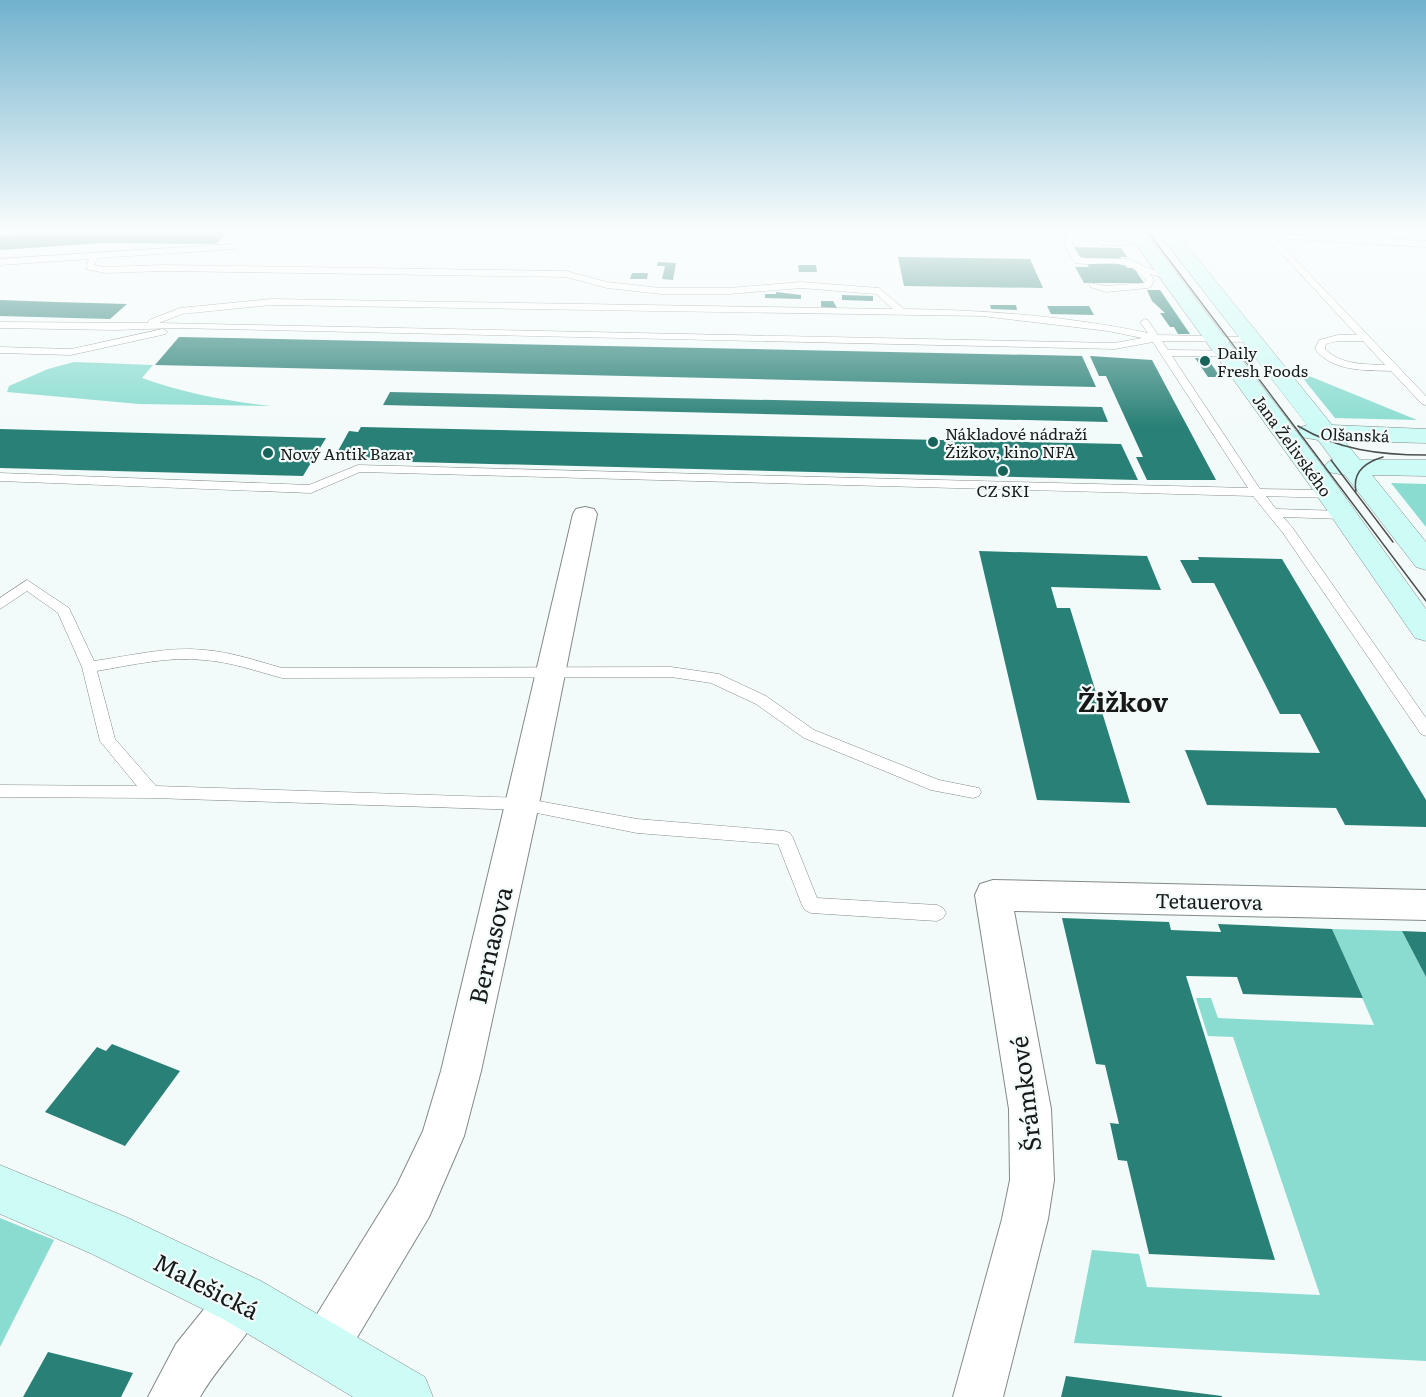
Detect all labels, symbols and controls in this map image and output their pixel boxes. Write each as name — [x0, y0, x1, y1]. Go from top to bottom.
place label: Daily Fresh Foods — [1217, 340, 1308, 382]
marker: Daily Fresh Foods — [1198, 354, 1212, 368]
street label: Jana Želivského — [1248, 389, 1338, 501]
place label: Nákladové nádraží Žižkov, kino NFA — [945, 421, 1087, 463]
street label: Olšanská — [1320, 421, 1390, 447]
marker: Nákladové nádraží Žižkov, kino NFA — [926, 435, 940, 449]
place label: Nový Antik Bazar — [280, 441, 413, 465]
marker: Nový Antik Bazar — [261, 446, 275, 460]
marker: CZ SKI — [996, 464, 1010, 478]
place label: CZ SKI — [977, 478, 1029, 502]
district label: Žižkov — [1078, 681, 1168, 720]
street label: Bernasova — [459, 883, 519, 1007]
street label: Tetauerova — [1155, 884, 1263, 916]
street label: Šrámkové — [1000, 1034, 1048, 1154]
street label: Malešická — [148, 1243, 266, 1327]

